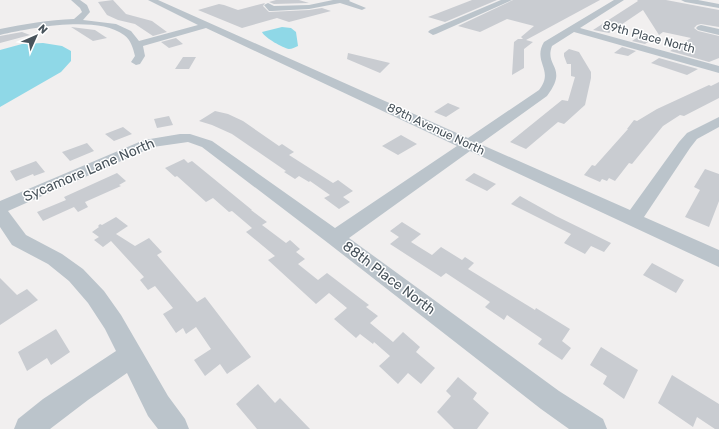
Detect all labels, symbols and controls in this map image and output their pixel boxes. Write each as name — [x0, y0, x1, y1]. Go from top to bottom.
north arrow — [16, 16, 56, 56]
street label: 89th Place North — [601, 18, 697, 56]
text: N — [35, 22, 50, 37]
street label: 89th Avenue North — [385, 100, 487, 158]
street label: Sycamore Lane North — [21, 135, 157, 205]
street label: 88th Place North — [339, 238, 439, 318]

